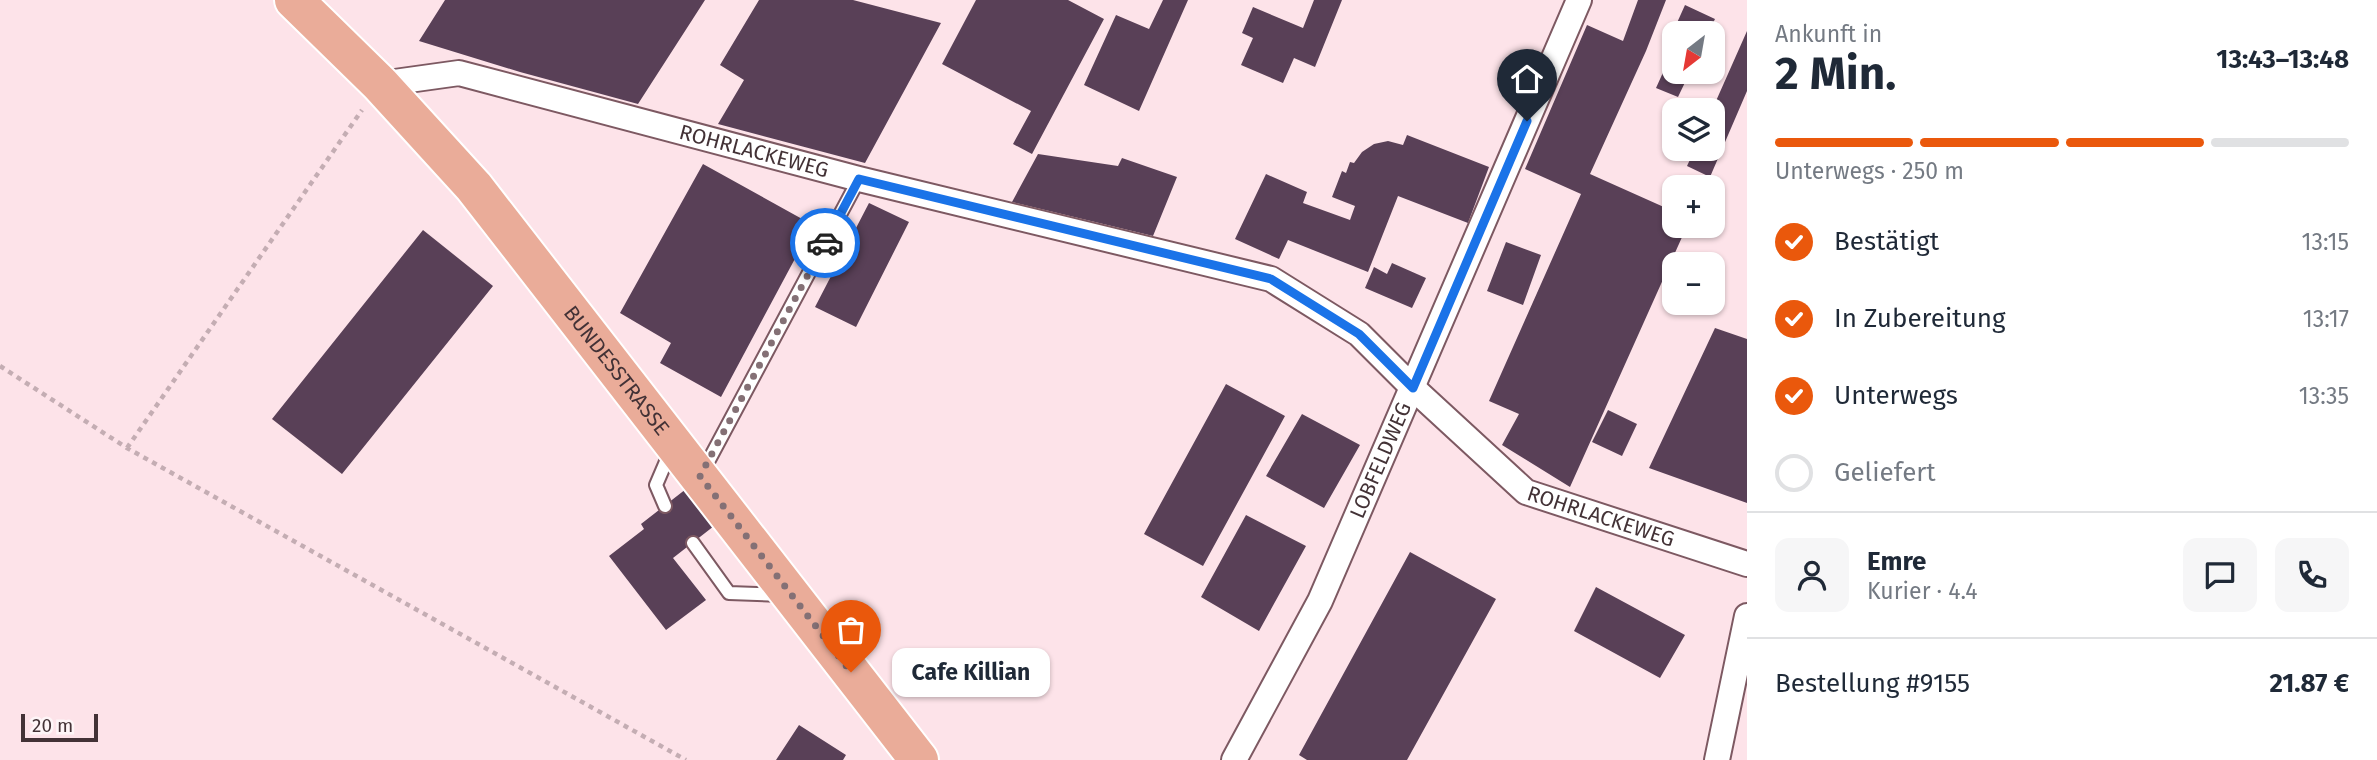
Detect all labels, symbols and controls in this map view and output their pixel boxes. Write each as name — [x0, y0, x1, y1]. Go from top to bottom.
text: Ankunft in — [1775, 20, 1882, 48]
north arrow — [1662, 21, 1726, 84]
map controls — [1662, 21, 1725, 315]
text: 13:43–13:48 — [2216, 44, 2349, 75]
text: 2 Min. — [1775, 46, 1896, 101]
pin — [1497, 49, 1557, 121]
icon: home — [1508, 60, 1546, 98]
button: layers — [1662, 98, 1725, 161]
street label: ROHRLACKEWEG — [677, 119, 832, 183]
text: Unterwegs · 250 m — [1775, 157, 1964, 185]
button: + — [1662, 175, 1725, 238]
courier — [790, 208, 860, 278]
icon: check — [1775, 223, 1813, 261]
icon: car — [806, 224, 844, 262]
text: Bestätigt — [1834, 226, 1939, 257]
text: 13:15 — [2301, 228, 2349, 256]
button: − — [1662, 252, 1725, 315]
street label: BUNDESSTRASSE — [558, 300, 675, 441]
icon: check — [1775, 300, 1813, 338]
text: In Zubereitung — [1834, 303, 2006, 334]
text: 13:17 — [2303, 305, 2349, 333]
icon: check — [1775, 377, 1813, 415]
text: Unterwegs — [1834, 380, 1958, 411]
text: 13:35 — [2299, 382, 2349, 410]
street label: LOBFELDWEG — [1344, 398, 1417, 522]
text: Geliefert — [1834, 457, 1936, 488]
street label: ROHRLACKEWEG — [1524, 480, 1678, 553]
button: person — [1775, 538, 1849, 612]
button: chat — [2183, 538, 2257, 612]
button: phone — [2275, 538, 2349, 612]
text: Emre — [1867, 546, 1926, 577]
text: Kurier · 4.4 — [1867, 577, 1977, 605]
pin — [821, 600, 881, 672]
icon: bag — [832, 611, 870, 649]
callout: Cafe Killian — [893, 648, 1050, 696]
text: Cafe Killian — [912, 658, 1030, 686]
text: Bestellung #9155 — [1775, 668, 1970, 699]
text: 21.87 € — [2269, 668, 2349, 699]
scale bar — [21, 711, 98, 743]
text: 20 m — [32, 714, 73, 737]

